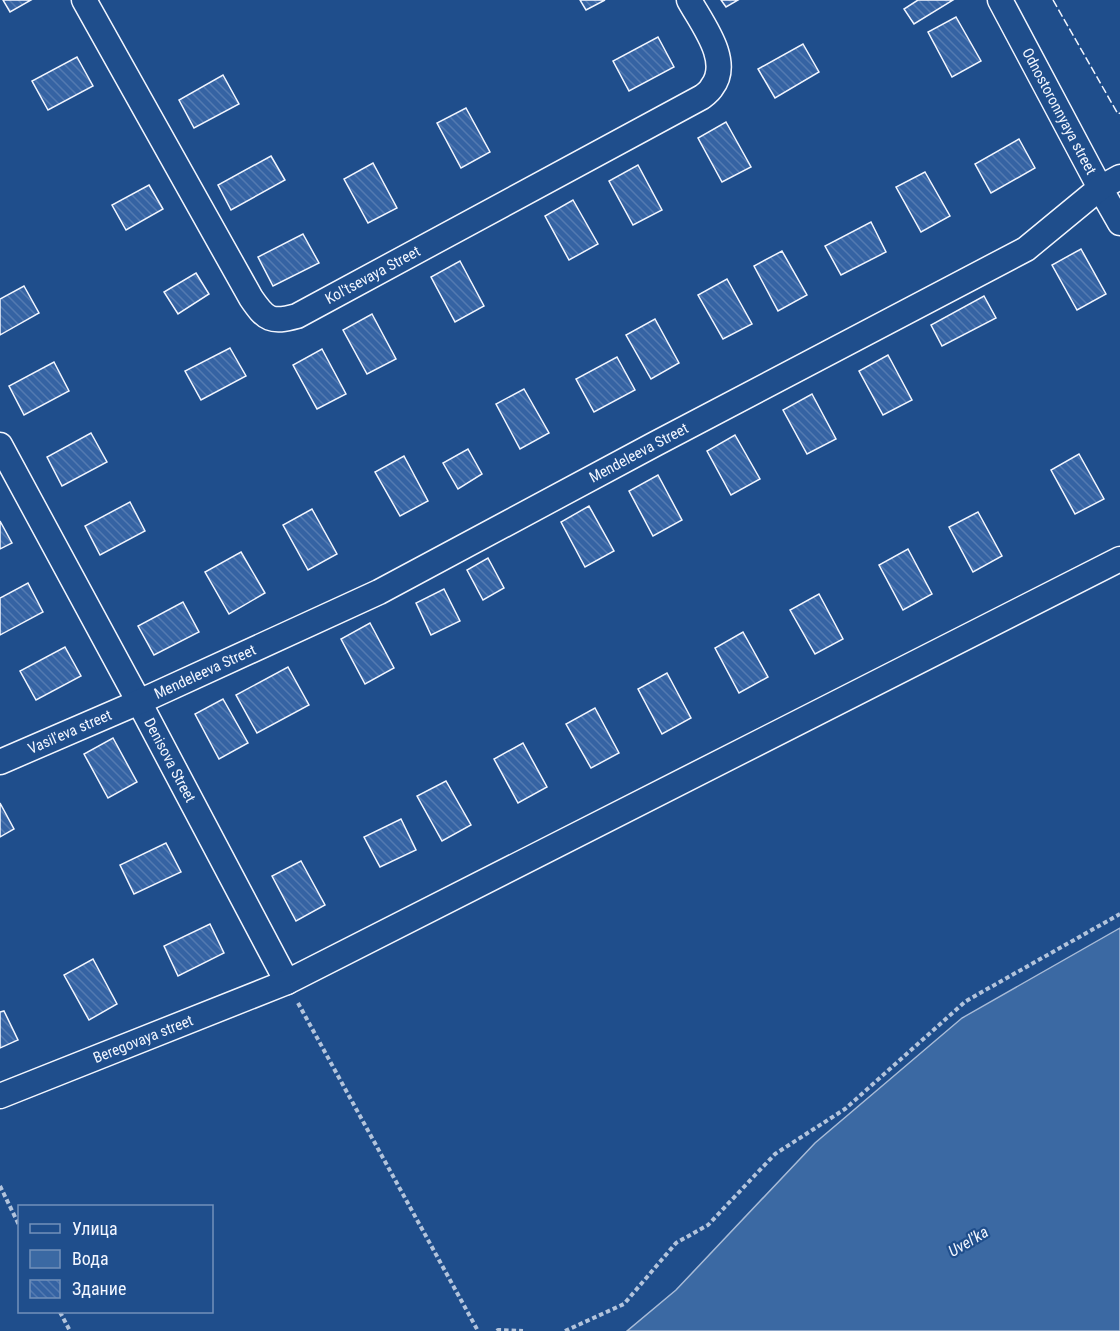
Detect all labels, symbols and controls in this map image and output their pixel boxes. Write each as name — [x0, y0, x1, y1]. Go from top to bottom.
street label: Odnostoronnyaya street — [1018, 45, 1100, 178]
street label: Kol'tsevaya Street — [322, 242, 423, 308]
street label: Mendeleeva Street — [586, 419, 691, 487]
street label: Mendeleeva Street — [151, 641, 259, 703]
street label: Vasil'eva street — [25, 706, 114, 758]
street label: Denisova Street — [140, 715, 199, 805]
street label: Beregovaya street — [91, 1011, 196, 1067]
legend — [18, 1205, 213, 1313]
text: Улица — [72, 1218, 118, 1239]
water label: Uvel'ka — [945, 1222, 992, 1261]
text: Вода — [72, 1248, 109, 1269]
text: Здание — [72, 1278, 126, 1299]

